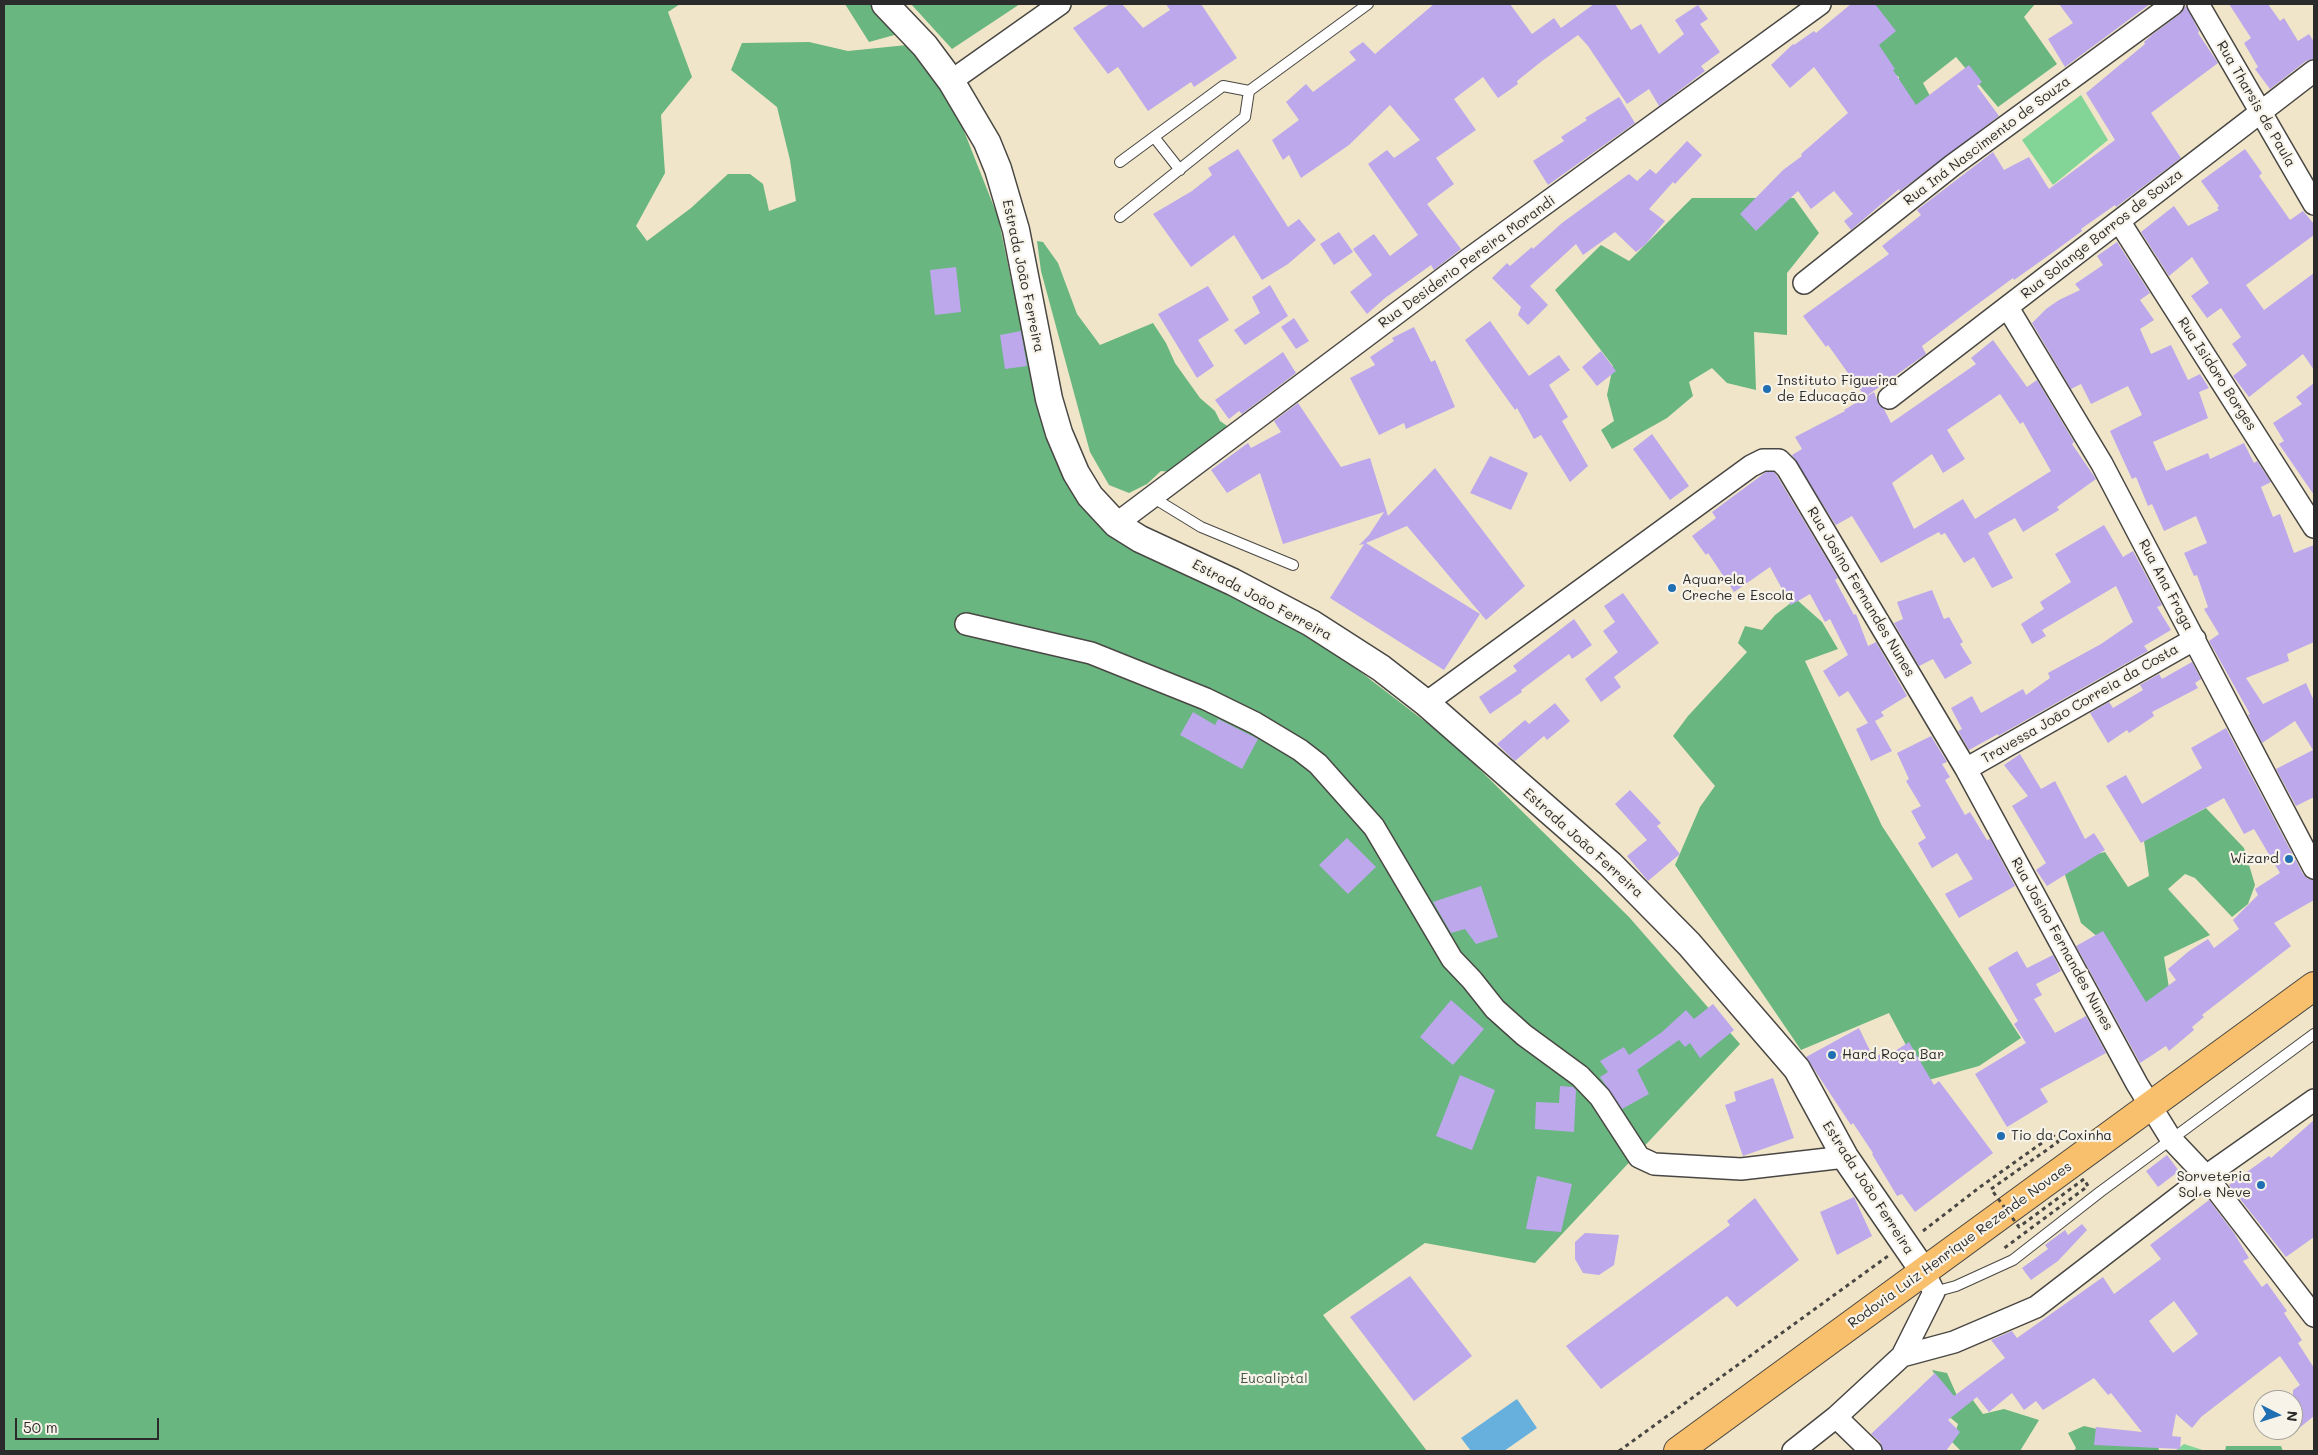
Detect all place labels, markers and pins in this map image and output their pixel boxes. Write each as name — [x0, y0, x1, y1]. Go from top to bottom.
place label: Instituto Figueira de Educação — [1777, 373, 1897, 406]
marker: Instituto Figueira de Educação — [1761, 383, 1773, 395]
place label: Aquarela Creche e Escola — [1682, 572, 1794, 604]
marker: Aquarela Creche e Escola — [1666, 582, 1678, 594]
place label: Wizard — [2230, 851, 2279, 867]
marker: Wizard — [2283, 853, 2295, 865]
place label: Hard Roça Bar — [1842, 1047, 1944, 1063]
marker: Hard Roça Bar — [1826, 1049, 1838, 1061]
place label: Tio da Coxinha — [2011, 1128, 2112, 1144]
marker: Tio da Coxinha — [1995, 1130, 2007, 1142]
place label: Sorveteria Sol e Neve — [2177, 1169, 2251, 1202]
marker: Sorveteria Sol e Neve — [2255, 1179, 2267, 1191]

